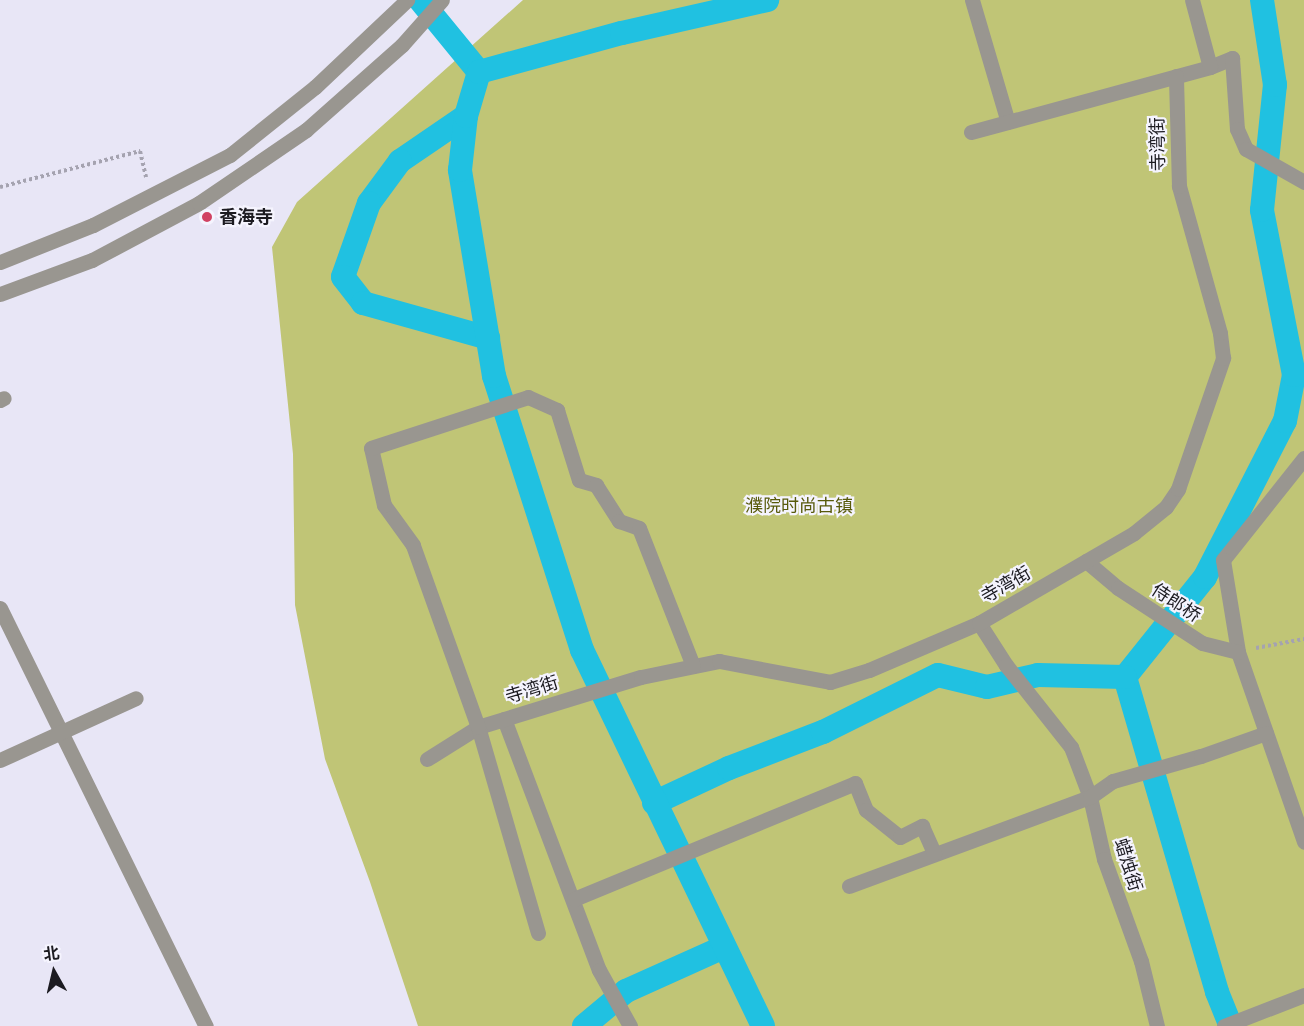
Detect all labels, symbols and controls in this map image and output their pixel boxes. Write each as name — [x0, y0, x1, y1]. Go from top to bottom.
street label: 寺湾街 — [1147, 117, 1169, 171]
place label: 香海寺 — [219, 206, 273, 228]
marker: 香海寺 — [200, 210, 214, 224]
park label: 濮院时尚古镇 — [745, 495, 853, 517]
street label: 寺湾街 — [977, 562, 1035, 608]
street label: 侍郎桥 — [1147, 579, 1205, 627]
street label: 寺湾街 — [503, 672, 561, 708]
street label: 蜡烛街 — [1110, 836, 1146, 894]
north arrow — [24, 942, 84, 1002]
text: 北 — [42, 943, 61, 965]

